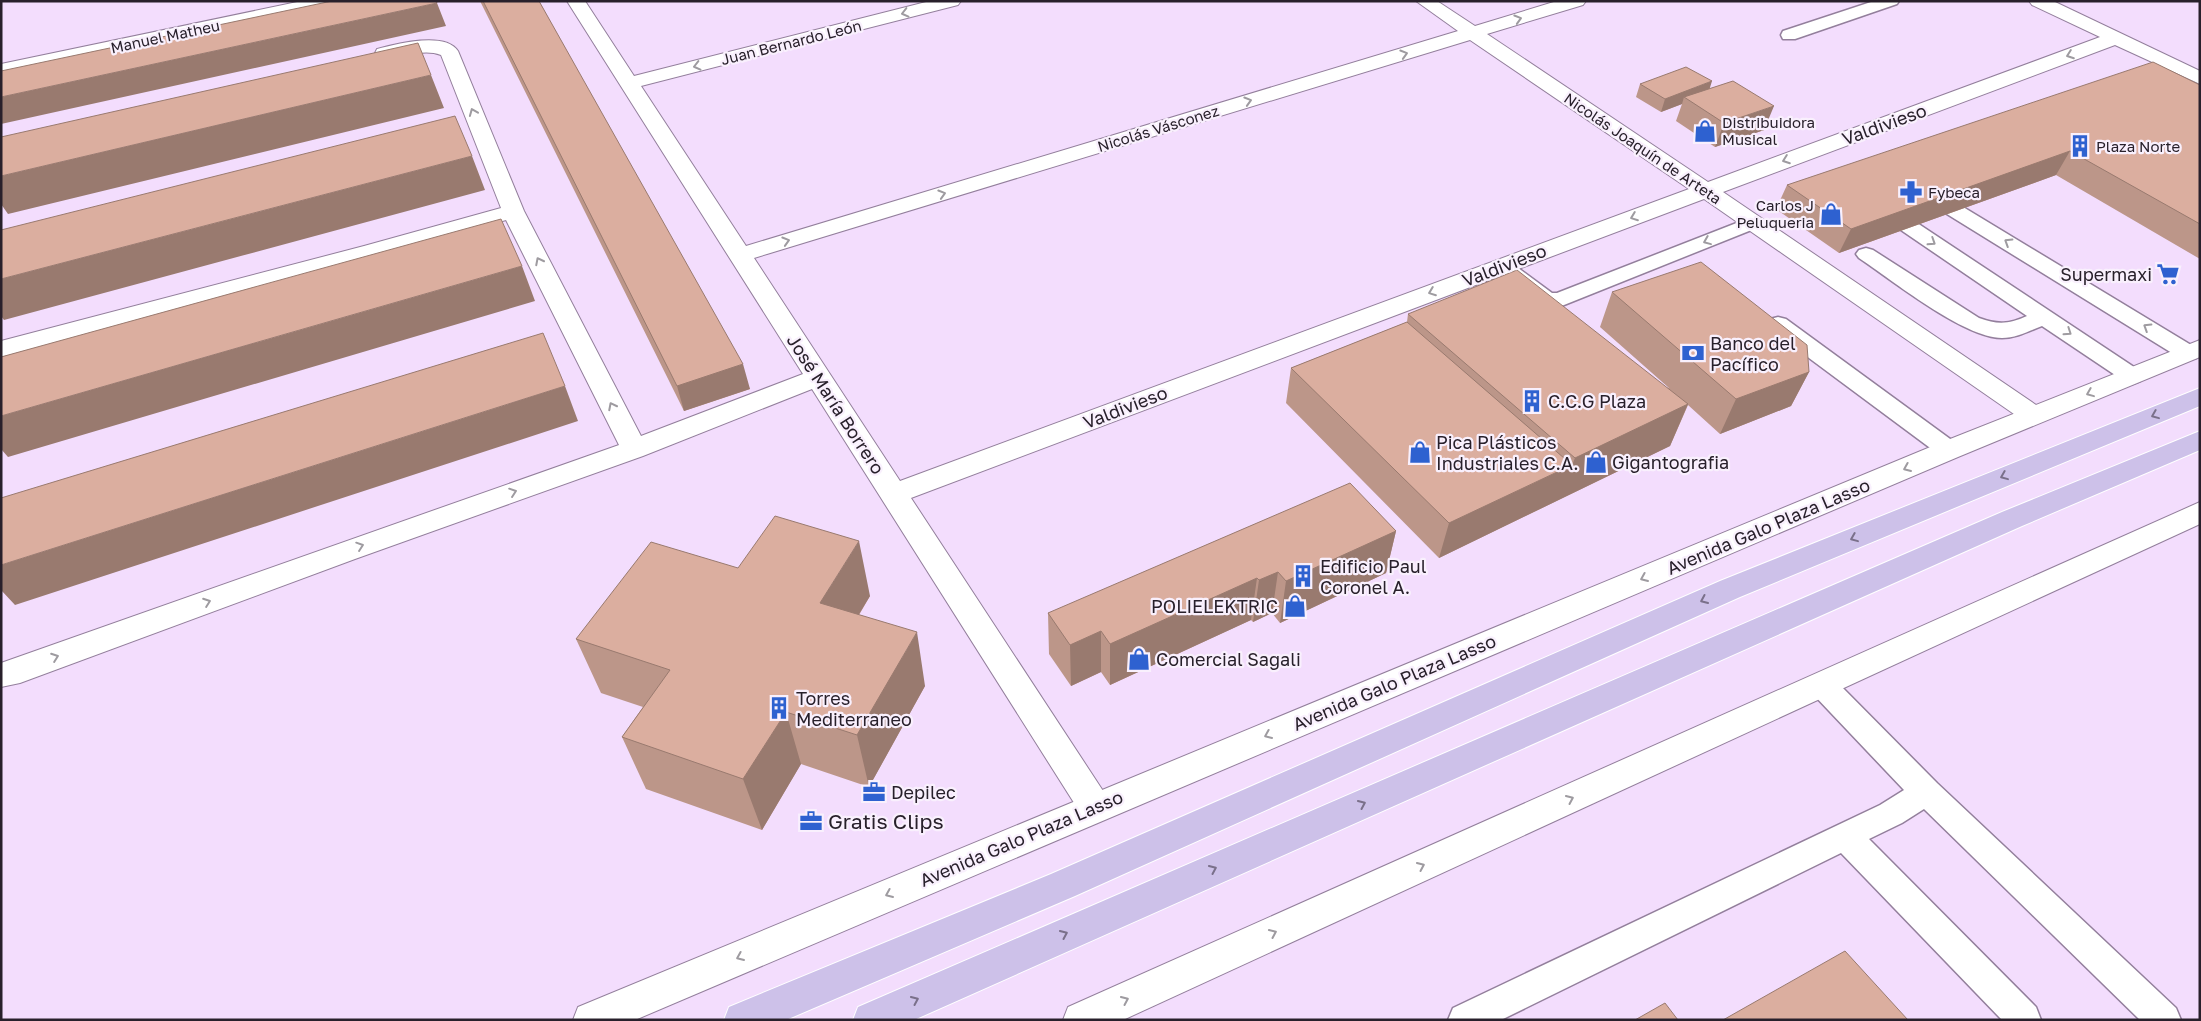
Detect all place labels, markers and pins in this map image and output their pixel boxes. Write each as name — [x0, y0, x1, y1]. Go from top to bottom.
place label: Distribuidora Musical — [1722, 113, 1815, 148]
shop icon: Distribuidora Musical — [1692, 118, 1718, 144]
building icon: Plaza Norte — [2067, 133, 2093, 159]
place label: Plaza Norte — [2096, 137, 2181, 155]
pharmacy icon: Fybeca — [1898, 179, 1924, 205]
place label: Fybeca — [1928, 183, 1980, 201]
place label: Carlos J Peluqueria — [1736, 196, 1814, 231]
shop icon: Carlos J Peluqueria — [1818, 201, 1844, 227]
supermarket icon: Supermaxi — [2155, 261, 2181, 287]
place label: Supermaxi — [2060, 263, 2152, 285]
place label: Banco del Pacífico — [1710, 332, 1796, 375]
bank icon: Banco del Pacífico — [1680, 340, 1706, 366]
building icon: C.C.G Plaza — [1519, 388, 1545, 414]
place label: C.C.G Plaza — [1548, 390, 1646, 412]
place label: Pica Plásticos Industriales C.A. — [1436, 431, 1579, 474]
shop icon: Pica Plásticos Industriales C.A. — [1407, 439, 1433, 465]
shop icon: Gigantografia — [1583, 449, 1609, 475]
place label: Gigantografia — [1612, 451, 1729, 473]
place label: Edificio Paul Coronel A. — [1320, 555, 1427, 598]
building icon: Edificio Paul Coronel A. — [1290, 563, 1316, 589]
shop icon: POLIELEKTRIC — [1282, 593, 1308, 619]
place label: POLIELEKTRIC — [1151, 595, 1278, 617]
shop icon: Comercial Sagali — [1126, 646, 1152, 672]
place label: Comercial Sagali — [1156, 648, 1301, 670]
place label: Torres Mediterraneo — [796, 687, 912, 730]
building icon: Torres Mediterraneo — [766, 695, 792, 721]
office icon: Depilec — [861, 779, 887, 805]
place label: Depilec — [891, 781, 956, 803]
office icon: Gratis Clips — [798, 808, 824, 834]
place label: Gratis Clips — [828, 808, 944, 834]

